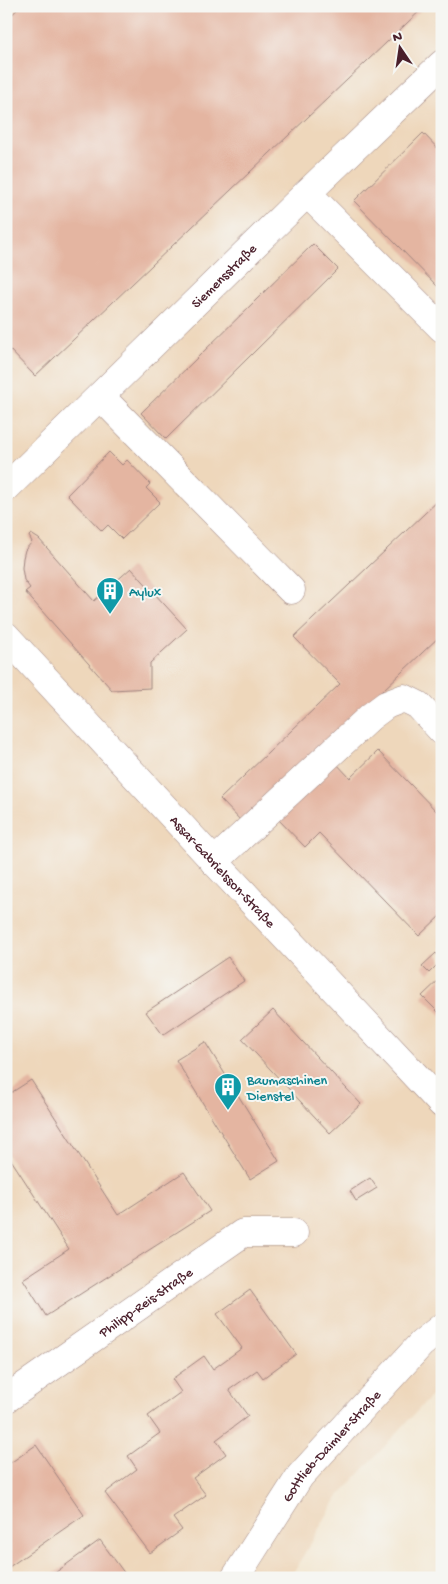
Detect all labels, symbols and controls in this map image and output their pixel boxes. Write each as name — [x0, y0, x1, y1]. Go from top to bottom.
north arrow — [376, 22, 426, 72]
text: N — [391, 28, 404, 47]
street label: Siemensstraße — [189, 241, 262, 313]
building icon: Aylux — [95, 576, 125, 615]
place label: Aylux — [129, 585, 162, 602]
street label: Assar-Gabrielsson-Straße — [165, 813, 278, 933]
building icon: Baumaschinen Dienstel — [213, 1072, 243, 1111]
place label: Baumaschinen Dienstel — [246, 1073, 328, 1106]
street label: Philipp-Reis-Straße — [96, 1264, 197, 1343]
street label: Gottlieb-Daimler-Straße — [280, 1387, 386, 1506]

